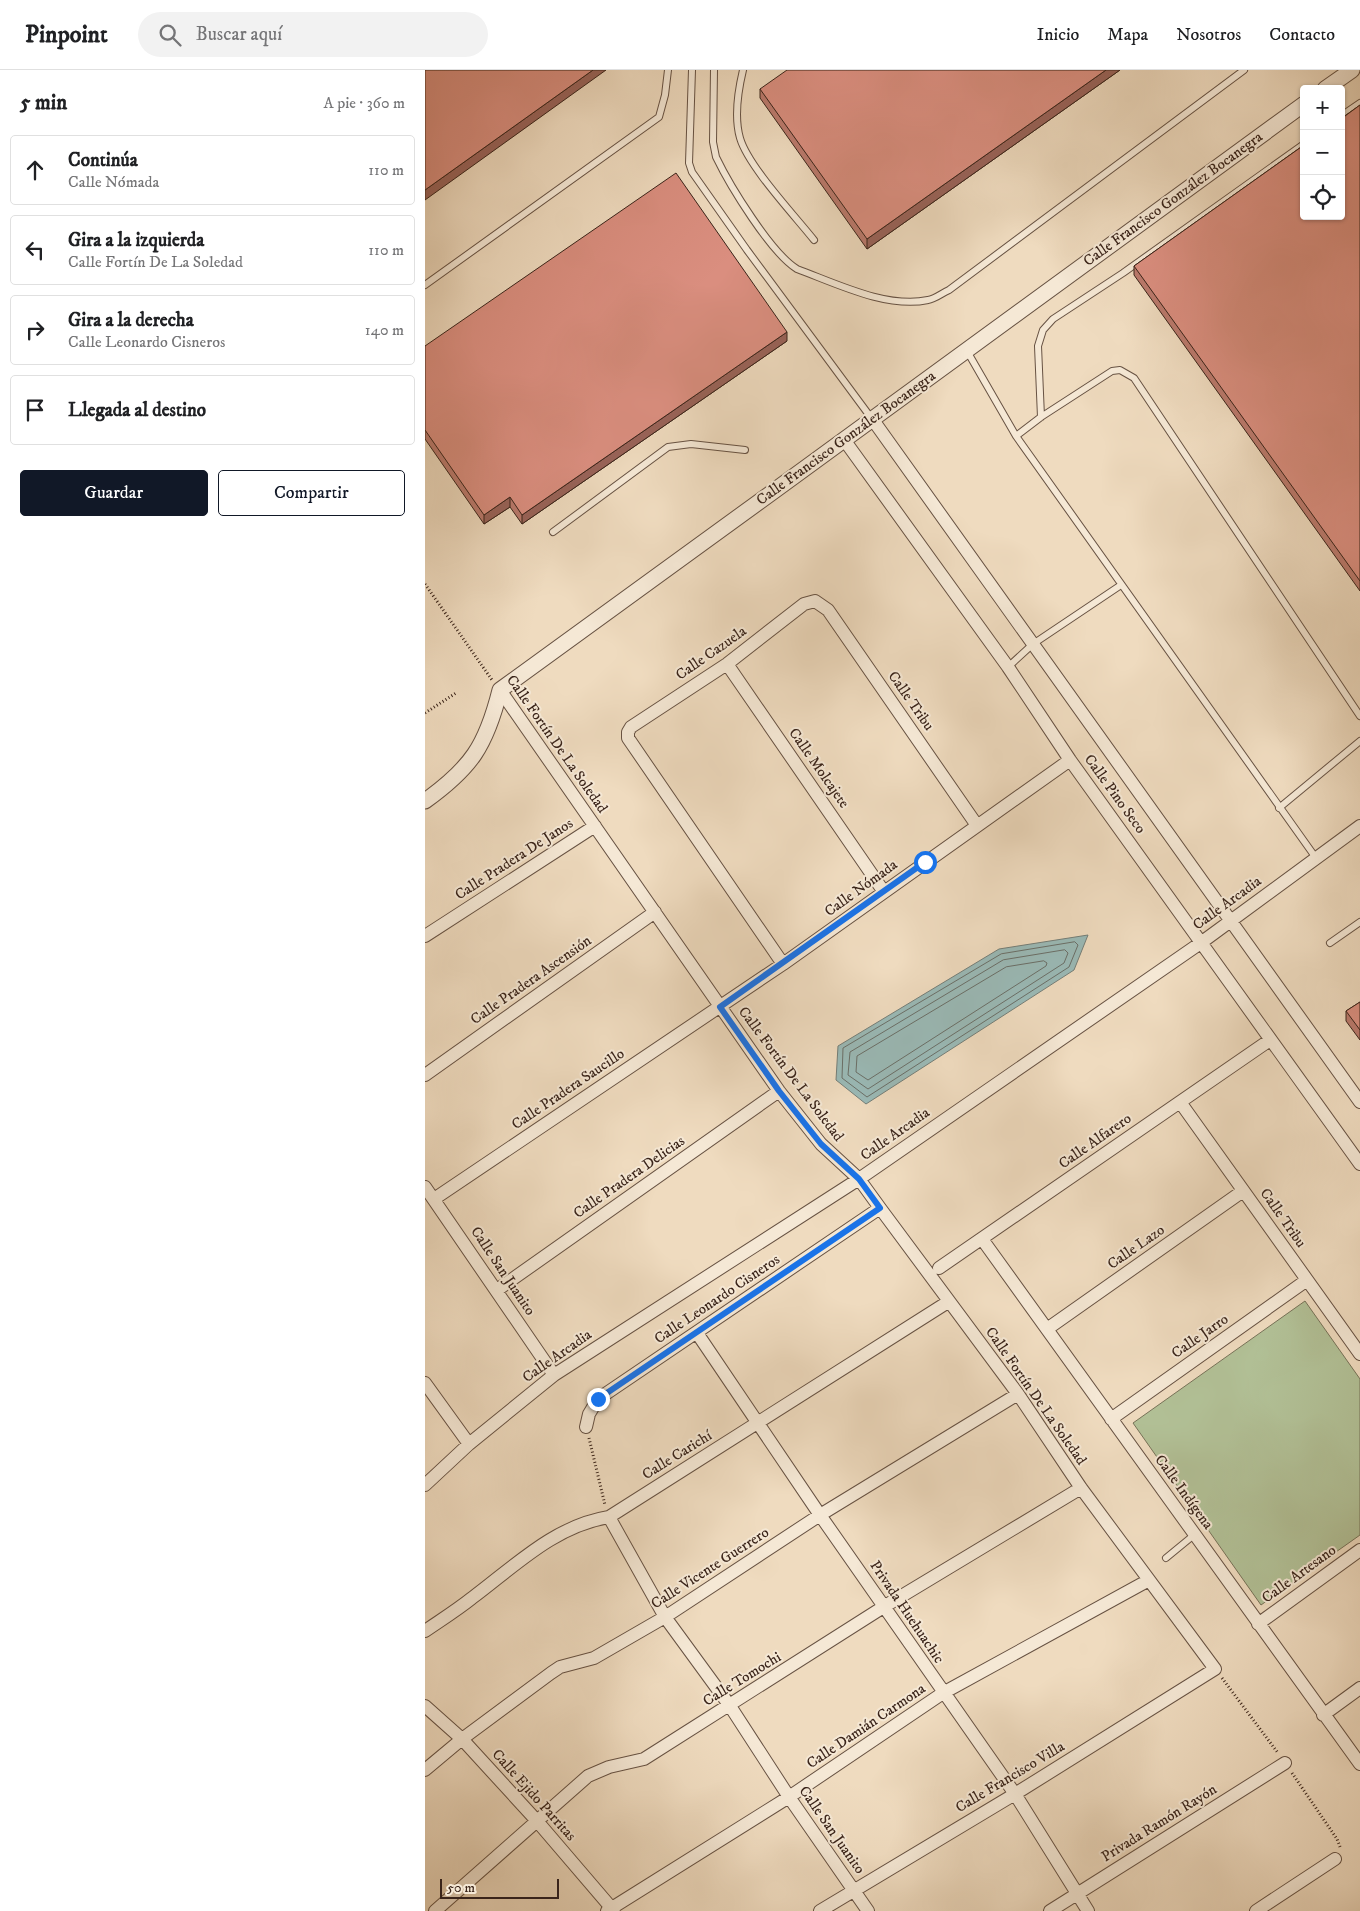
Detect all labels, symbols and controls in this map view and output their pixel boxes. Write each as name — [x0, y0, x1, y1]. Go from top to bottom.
search box — [138, 12, 488, 57]
text: Pinpoint — [25, 20, 108, 50]
icon: search — [156, 21, 184, 49]
text: Buscar aquí — [196, 23, 282, 46]
text: Inicio — [1037, 24, 1079, 46]
text: Mapa — [1107, 24, 1148, 46]
text: Nosotros — [1176, 24, 1241, 46]
text: Contacto — [1269, 24, 1335, 46]
map controls — [1300, 85, 1345, 220]
button: + — [1300, 85, 1345, 130]
text: 5 min — [20, 90, 67, 116]
text: A pie · 360 m — [324, 93, 405, 113]
street label: Calle Francisco González Bocanegra — [1080, 127, 1267, 270]
button: − — [1300, 130, 1345, 175]
text: Continúa — [68, 149, 138, 172]
icon: ahead — [21, 156, 49, 184]
text: 110 m — [368, 160, 404, 180]
text: Calle Nómada — [68, 172, 159, 192]
button: locate — [1300, 175, 1345, 220]
text: Gira a la izquierda — [68, 229, 204, 252]
icon: left — [21, 236, 49, 264]
text: 110 m — [368, 240, 404, 260]
text: Calle Fortín De La Soledad — [68, 252, 243, 272]
text: Gira a la derecha — [68, 309, 194, 332]
icon: right — [21, 316, 49, 344]
text: 140 m — [365, 320, 404, 340]
text: Calle Leonardo Cisneros — [68, 332, 225, 352]
street label: Calle Francisco González Bocanegra — [753, 366, 940, 509]
icon: arrive — [21, 396, 49, 424]
text: Llegada al destino — [68, 399, 206, 422]
button: Guardar — [20, 470, 208, 516]
button: Compartir — [218, 470, 405, 516]
street label: Calle Cazuela — [672, 621, 751, 684]
street label: Calle Tribu — [884, 668, 938, 734]
street label: Calle Fortín De La Soledad — [502, 671, 612, 817]
street label: Calle Molcajete — [784, 724, 854, 812]
street label: Calle Pino Seco — [1080, 751, 1150, 837]
street label: Calle Pradera De Janos — [451, 814, 577, 904]
route start — [914, 851, 937, 874]
street label: Calle Nómada — [821, 855, 902, 921]
street label: Calle Arcadia — [1189, 871, 1266, 934]
street label: Calle Pradera Ascensión — [467, 931, 595, 1029]
street label: Calle Fortín De La Soledad — [734, 1003, 848, 1146]
street label: Calle Pradera Saucillo — [508, 1044, 628, 1134]
street label: Calle Arcadia — [857, 1103, 934, 1165]
street label: Calle Alfarero — [1055, 1109, 1135, 1173]
street label: Calle Pradera Delicias — [570, 1131, 688, 1223]
street label: Calle Tribu — [1256, 1185, 1310, 1251]
street label: Calle Lazo — [1104, 1220, 1168, 1274]
street label: Calle San Juanito — [466, 1223, 540, 1319]
street label: Calle Leonardo Cisneros — [651, 1250, 783, 1348]
street label: Calle Jarro — [1168, 1310, 1232, 1362]
street label: Calle Fortín De La Soledad — [981, 1323, 1091, 1469]
street label: Calle Arcadia — [519, 1325, 596, 1387]
route end — [587, 1388, 610, 1411]
street label: Calle Carichí — [639, 1425, 716, 1484]
street label: Calle Indígena — [1151, 1451, 1218, 1534]
street label: Calle Vicente Guerrero — [647, 1523, 773, 1613]
street label: Calle Artesano — [1258, 1541, 1340, 1607]
street label: Privada Huehuachic — [866, 1557, 949, 1668]
street label: Calle Tomochi — [699, 1647, 785, 1711]
street label: Calle Damián Carmona — [803, 1679, 930, 1773]
street label: Calle Francisco Villa — [952, 1737, 1069, 1817]
street label: Calle Ejido Parritas — [488, 1745, 580, 1845]
street label: Privada Ramón Rayón — [1098, 1780, 1220, 1866]
street label: Calle San Juanito — [795, 1782, 869, 1878]
scale bar — [440, 1876, 559, 1899]
text: 50 m — [447, 1879, 475, 1897]

